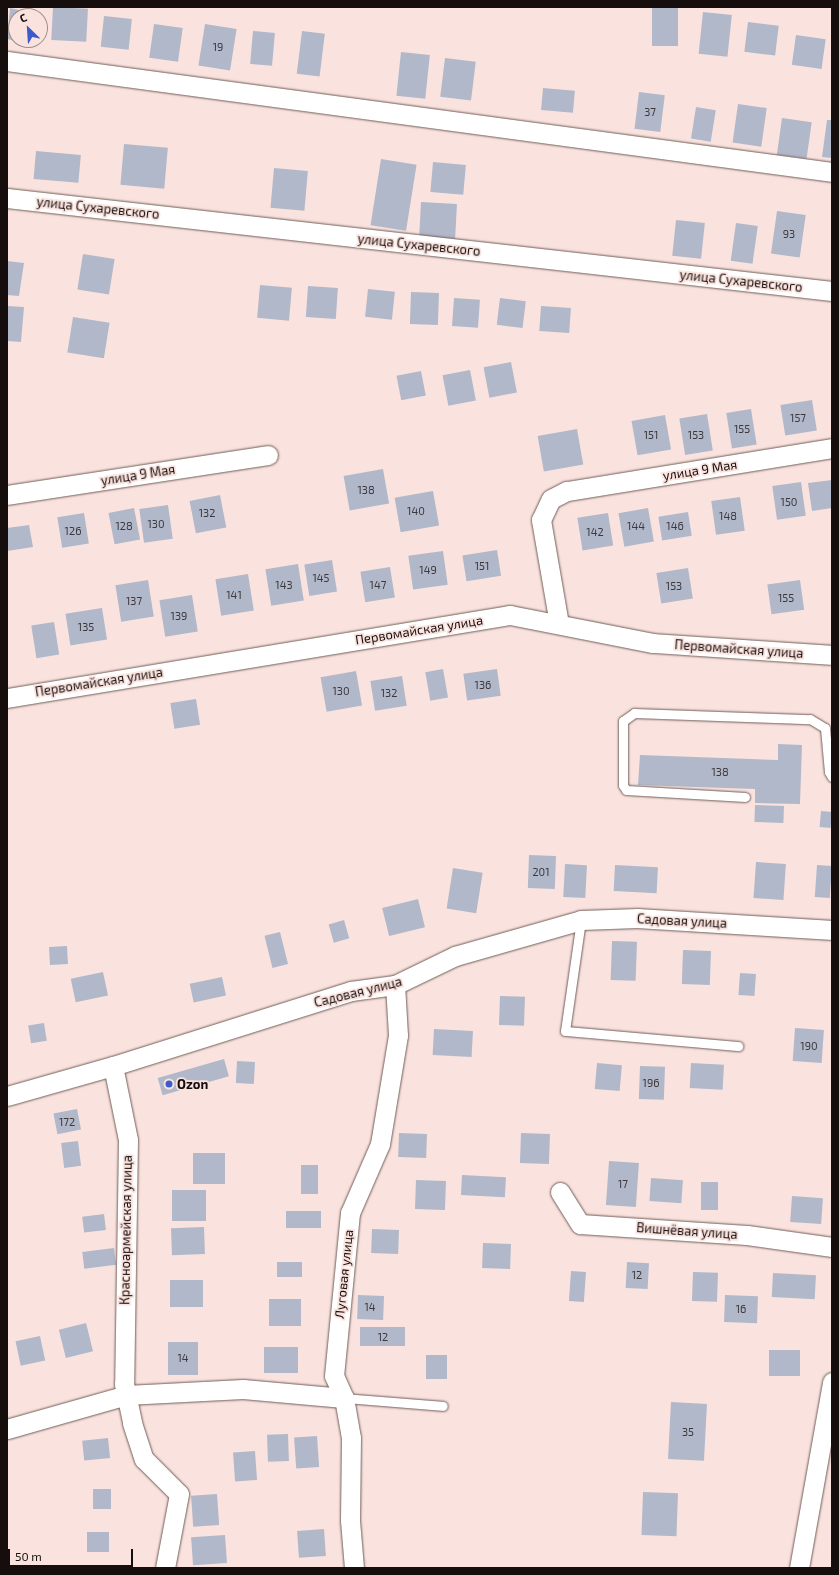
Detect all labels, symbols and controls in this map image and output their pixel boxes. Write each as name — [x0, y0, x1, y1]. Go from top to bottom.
north arrow — [8, 8, 48, 48]
text: С — [17, 10, 29, 25]
house number: 19 — [213, 40, 223, 54]
house number: 37 — [644, 105, 656, 119]
street label: улица Сухаревского — [36, 194, 160, 222]
house number: 93 — [783, 227, 795, 241]
street label: улица Сухаревского — [357, 231, 481, 259]
street label: улица Сухаревского — [679, 267, 803, 295]
house number: 157 — [790, 411, 806, 425]
house number: 155 — [734, 422, 750, 436]
house number: 151 — [644, 428, 658, 442]
house number: 153 — [688, 428, 704, 442]
street label: улица 9 Мая — [662, 456, 738, 484]
street label: улица 9 Мая — [100, 461, 176, 489]
house number: 138 — [357, 483, 375, 497]
house number: 150 — [781, 495, 797, 509]
house number: 140 — [407, 504, 425, 518]
house number: 132 — [199, 506, 215, 520]
house number: 148 — [719, 509, 737, 523]
house number: 130 — [147, 517, 165, 531]
house number: 128 — [115, 519, 133, 533]
house number: 144 — [627, 519, 645, 533]
house number: 146 — [666, 519, 684, 533]
house number: 126 — [65, 524, 81, 538]
house number: 142 — [586, 525, 604, 539]
house number: 151 — [475, 559, 489, 573]
house number: 149 — [419, 563, 437, 577]
house number: 145 — [312, 571, 330, 585]
house number: 143 — [275, 578, 293, 592]
house number: 147 — [370, 578, 386, 592]
house number: 153 — [666, 579, 682, 593]
house number: 141 — [226, 588, 242, 602]
house number: 155 — [778, 591, 794, 605]
house number: 137 — [126, 594, 142, 608]
house number: 139 — [171, 609, 187, 623]
street label: Первомайская улица — [354, 612, 484, 648]
house number: 135 — [78, 620, 94, 634]
street label: Первомайская улица — [674, 637, 804, 661]
street label: Первомайская улица — [34, 664, 164, 700]
house number: 136 — [475, 678, 491, 692]
house number: 130 — [332, 684, 350, 698]
house number: 132 — [381, 686, 397, 700]
house number: 138 — [711, 765, 729, 779]
house number: 201 — [532, 865, 550, 879]
street label: Садовая улица — [637, 911, 727, 931]
street label: Садовая улица — [312, 974, 404, 1010]
house number: 190 — [800, 1039, 818, 1053]
place label: Ozon — [177, 1076, 208, 1092]
house number: 196 — [643, 1076, 659, 1090]
marker: Ozon — [164, 1079, 174, 1089]
house number: 172 — [59, 1115, 75, 1129]
street label: Красноармейская улица — [117, 1155, 135, 1305]
house number: 17 — [618, 1177, 628, 1191]
street label: Вишнёвая улица — [636, 1220, 738, 1242]
street label: Луговая улица — [332, 1229, 356, 1319]
house number: 12 — [632, 1268, 642, 1282]
house number: 14 — [364, 1300, 376, 1314]
house number: 16 — [736, 1302, 746, 1316]
house number: 12 — [378, 1330, 388, 1344]
house number: 14 — [177, 1351, 189, 1365]
house number: 35 — [682, 1425, 694, 1439]
scale bar — [10, 1541, 135, 1567]
text: 50 m — [15, 1549, 42, 1563]

